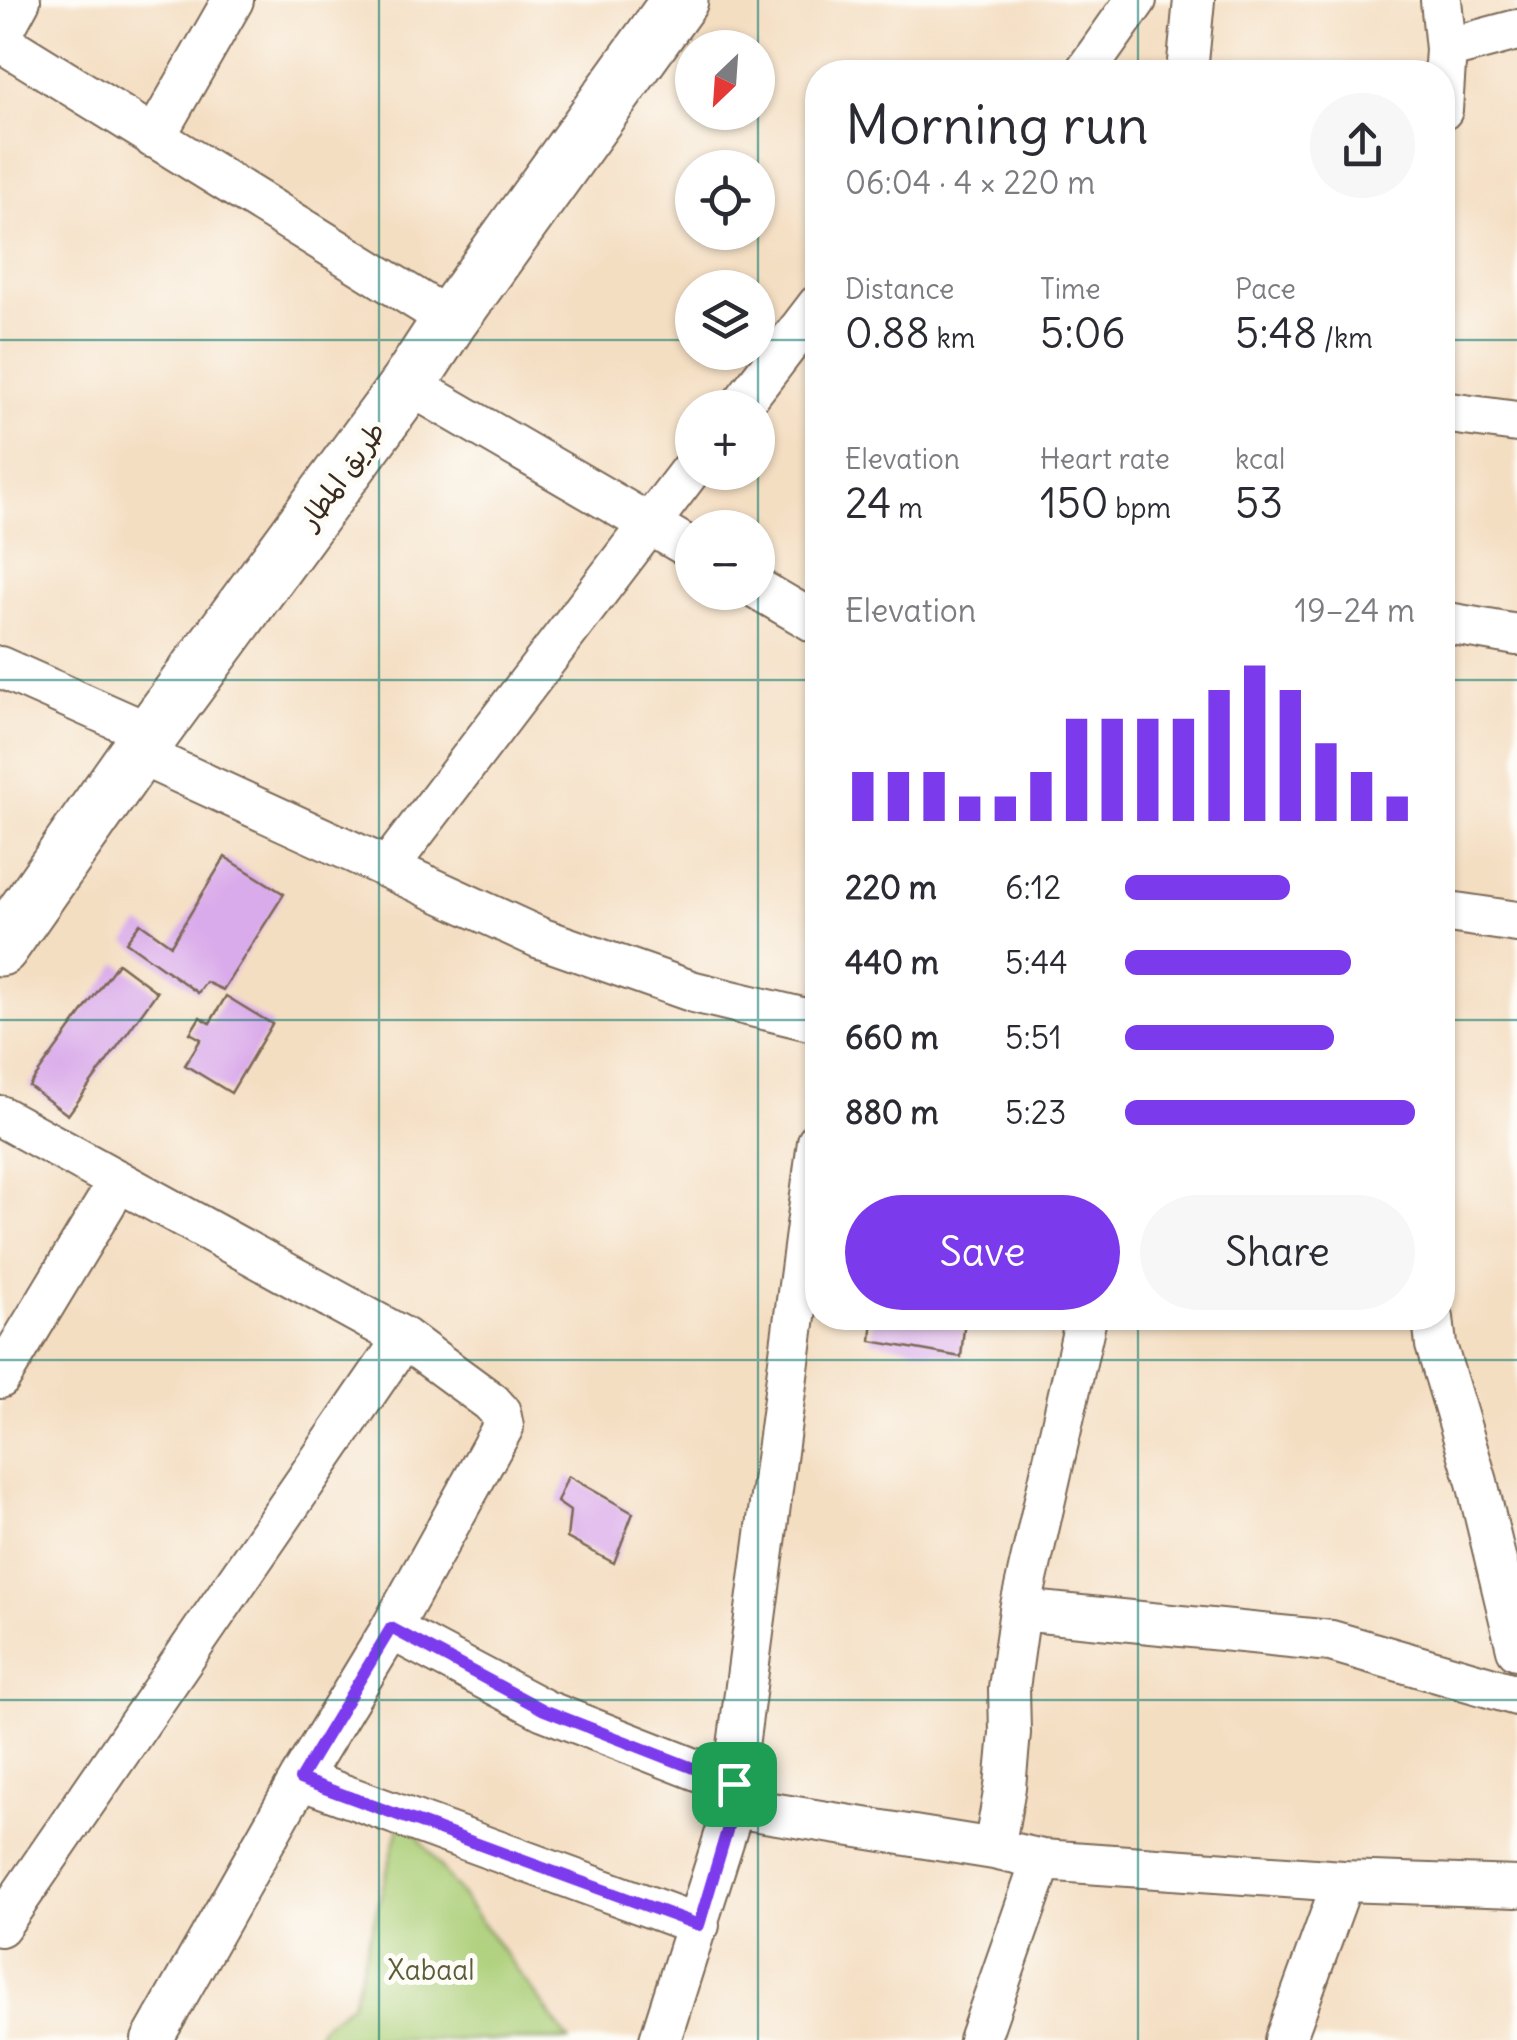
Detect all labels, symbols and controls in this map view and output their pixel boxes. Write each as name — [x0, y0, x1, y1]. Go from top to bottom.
north arrow — [675, 30, 775, 130]
map controls — [675, 30, 775, 610]
text: Morning run — [845, 90, 1149, 159]
button: share — [1310, 93, 1415, 198]
button: locate — [675, 150, 775, 250]
text: 06:04 · 4 × 220 m — [845, 162, 1095, 203]
button: layers — [675, 270, 775, 370]
text: Distance — [845, 271, 954, 307]
text: Time — [1040, 271, 1101, 307]
text: Pace — [1235, 271, 1296, 307]
text: 0.88 — [845, 307, 930, 359]
text: 5:06 — [1040, 307, 1126, 359]
text: 5:48 — [1235, 307, 1317, 359]
text: km — [930, 320, 975, 356]
text: /km — [1317, 320, 1373, 356]
button: + — [675, 390, 775, 490]
street label: طريق المطار — [290, 414, 393, 537]
text: Elevation — [845, 441, 960, 477]
text: Heart rate — [1040, 441, 1170, 477]
text: kcal — [1235, 441, 1285, 477]
text: 24 — [845, 477, 892, 529]
text: 150 — [1040, 477, 1108, 529]
text: 53 — [1235, 477, 1283, 529]
text: m — [892, 490, 923, 526]
text: bpm — [1108, 490, 1171, 526]
button: − — [675, 510, 775, 610]
text: Elevation — [845, 590, 976, 631]
text: 19–24 m — [1295, 590, 1415, 631]
text: 220 m — [845, 867, 937, 908]
text: 6:12 — [1005, 867, 1061, 908]
text: 440 m — [845, 942, 939, 983]
text: 5:44 — [1005, 942, 1068, 983]
text: 660 m — [845, 1017, 939, 1058]
text: 5:51 — [1005, 1017, 1062, 1058]
text: 880 m — [845, 1092, 939, 1133]
text: 5:23 — [1005, 1092, 1066, 1133]
button: Save — [845, 1195, 1120, 1310]
button: Share — [1140, 1195, 1415, 1310]
pin — [692, 1742, 777, 1827]
icon: arrive — [707, 1757, 762, 1812]
park label: Xabaal — [388, 1952, 474, 1988]

